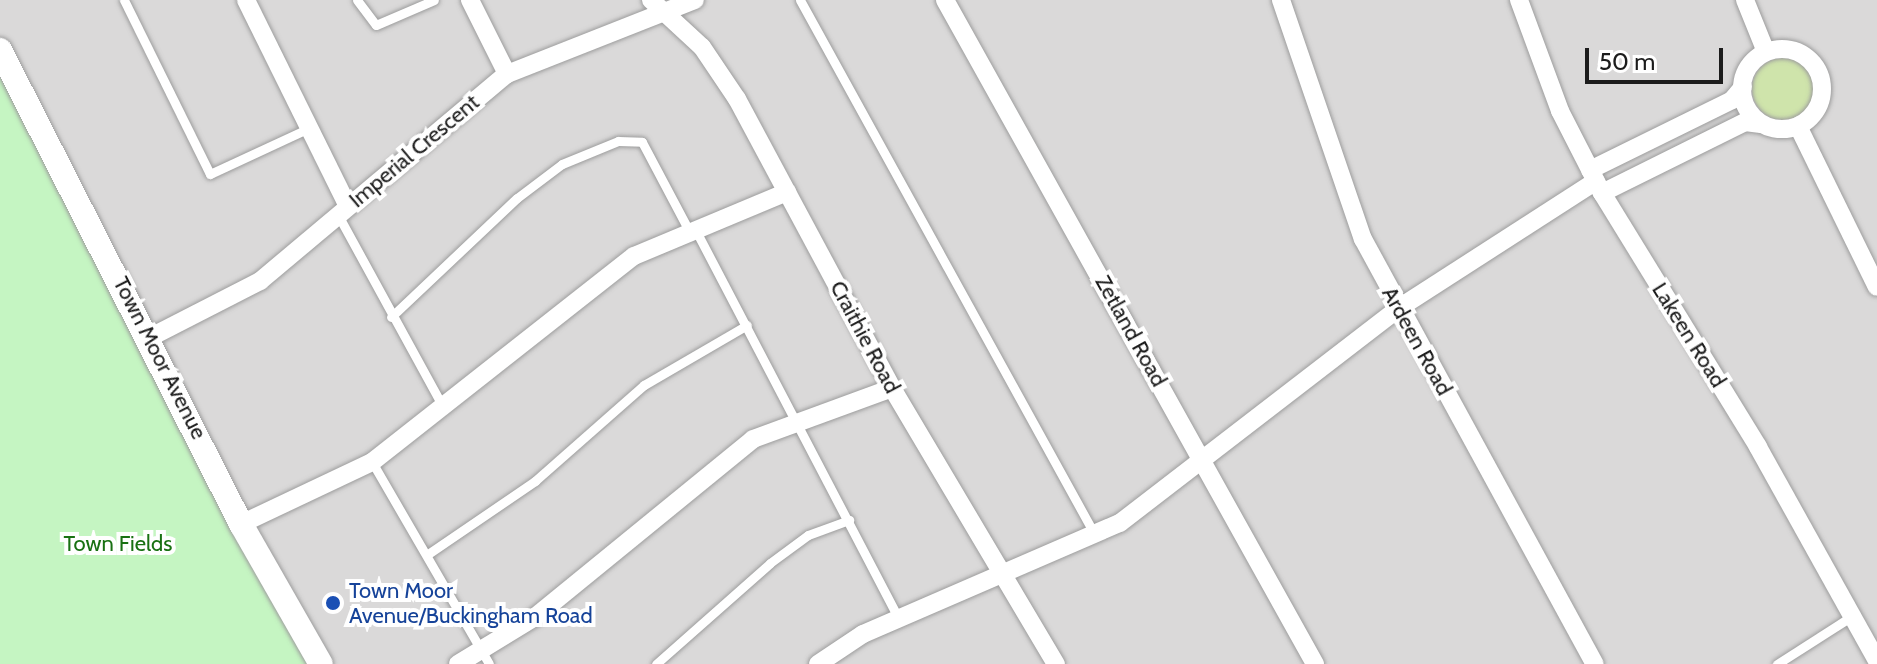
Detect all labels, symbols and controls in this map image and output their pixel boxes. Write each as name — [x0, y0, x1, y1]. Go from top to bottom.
scale bar — [1589, 32, 1727, 82]
text: 50 m — [1599, 47, 1655, 76]
street label: Imperial Crescent — [344, 89, 484, 213]
street label: Zetland Road — [1090, 271, 1172, 391]
street label: Town Moor Avenue — [108, 272, 212, 444]
street label: Craithie Road — [824, 276, 906, 398]
street label: Lakeen Road — [1646, 278, 1732, 392]
street label: Ardeen Road — [1376, 282, 1458, 400]
park label: Town Fields — [64, 531, 172, 557]
place label: Town Moor Avenue/Buckingham Road — [349, 577, 593, 628]
marker: Town Moor Avenue/Buckingham Road — [324, 594, 342, 612]

